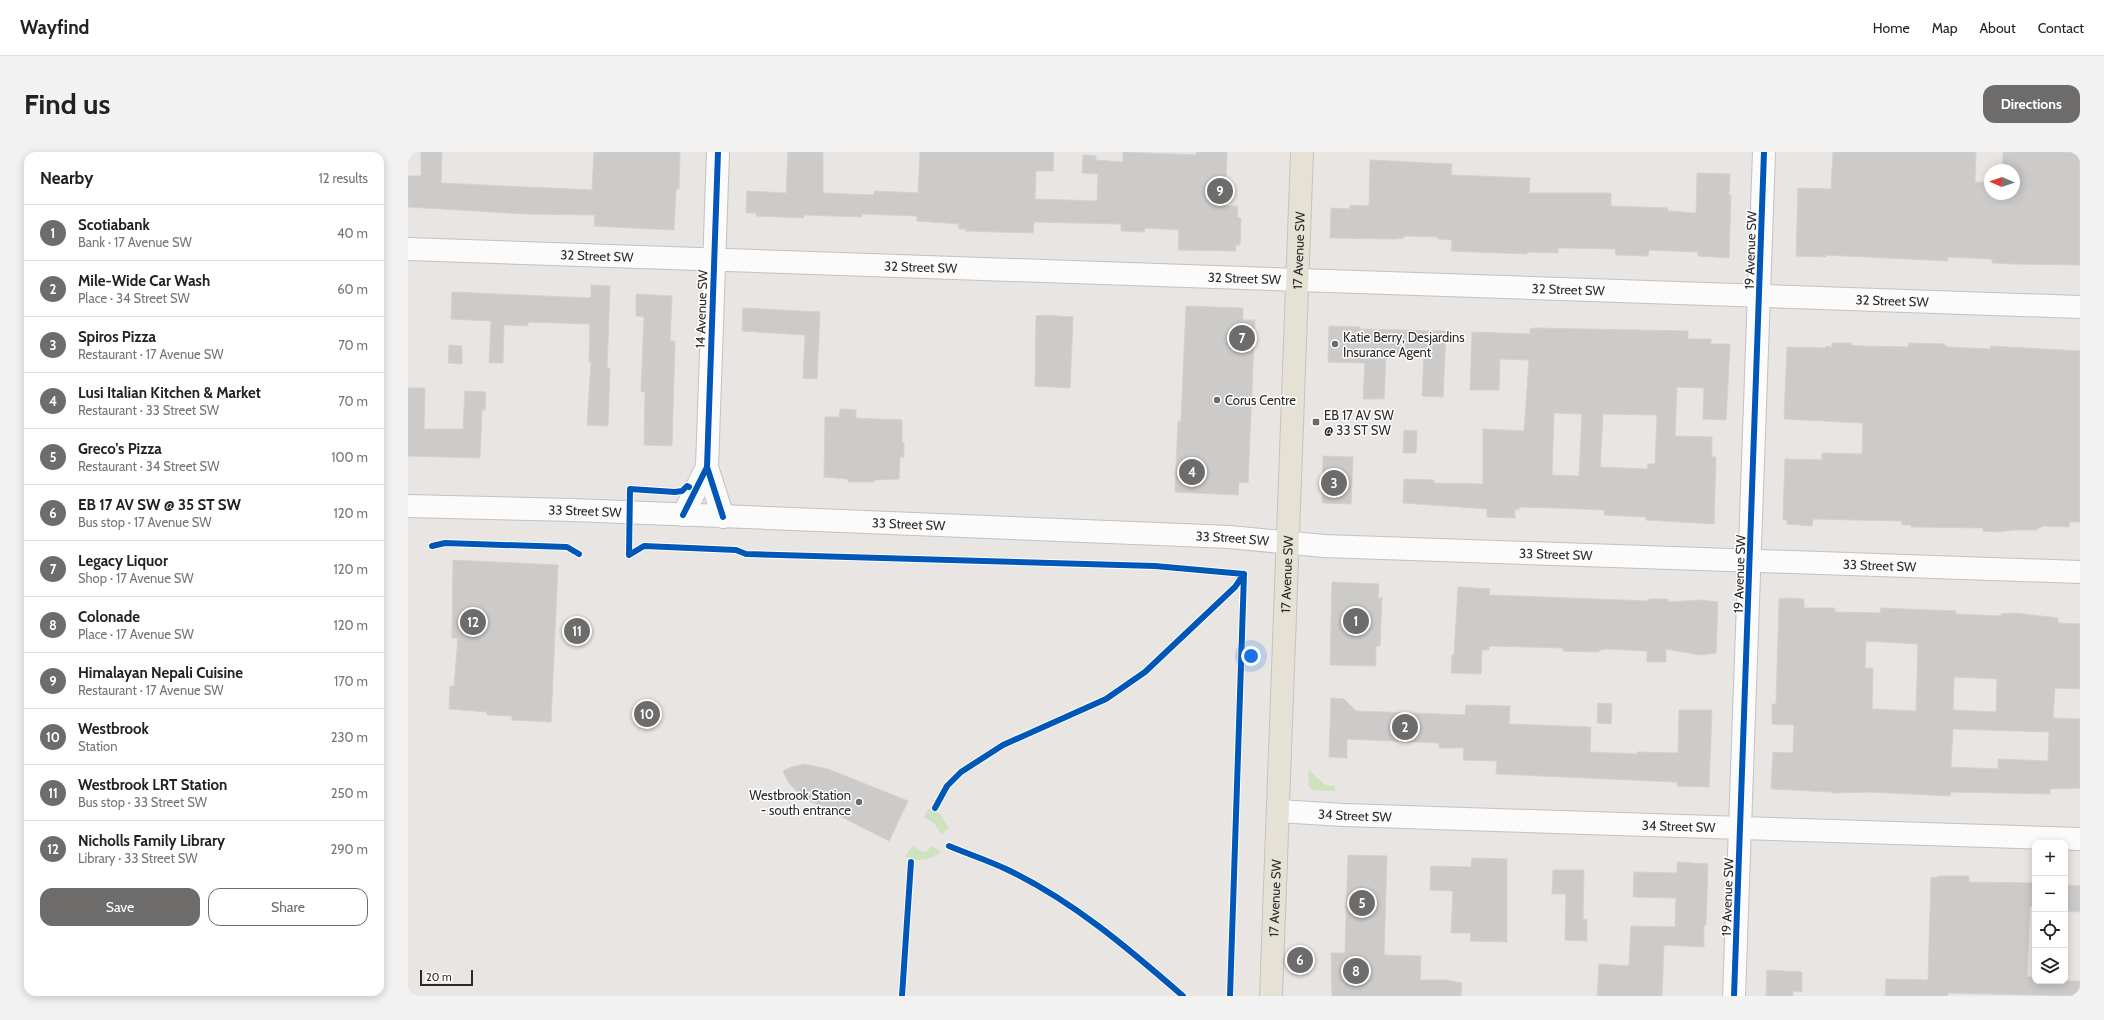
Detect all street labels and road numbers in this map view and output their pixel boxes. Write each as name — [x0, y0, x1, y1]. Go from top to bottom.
street label: 19 Avenue SW — [1741, 210, 1759, 290]
street label: 17 Avenue SW — [1289, 211, 1308, 290]
street label: 32 Street SW — [560, 246, 634, 265]
street label: 32 Street SW — [884, 258, 958, 276]
street label: 14 Avenue SW — [692, 269, 710, 349]
street label: 32 Street SW — [1208, 269, 1282, 287]
street label: 32 Street SW — [1531, 280, 1606, 299]
street label: 32 Street SW — [1855, 291, 1930, 310]
street label: 33 Street SW — [548, 501, 623, 520]
street label: 33 Street SW — [872, 514, 946, 533]
street label: 33 Street SW — [1195, 528, 1270, 549]
street label: 17 Avenue SW — [1277, 534, 1296, 613]
street label: 19 Avenue SW — [1730, 534, 1748, 614]
street label: 33 Street SW — [1519, 545, 1593, 563]
street label: 33 Street SW — [1843, 556, 1917, 574]
street label: 34 Street SW — [1318, 805, 1393, 825]
street label: 34 Street SW — [1642, 817, 1717, 835]
street label: 19 Avenue SW — [1718, 857, 1736, 937]
street label: 17 Avenue SW — [1265, 858, 1284, 937]

